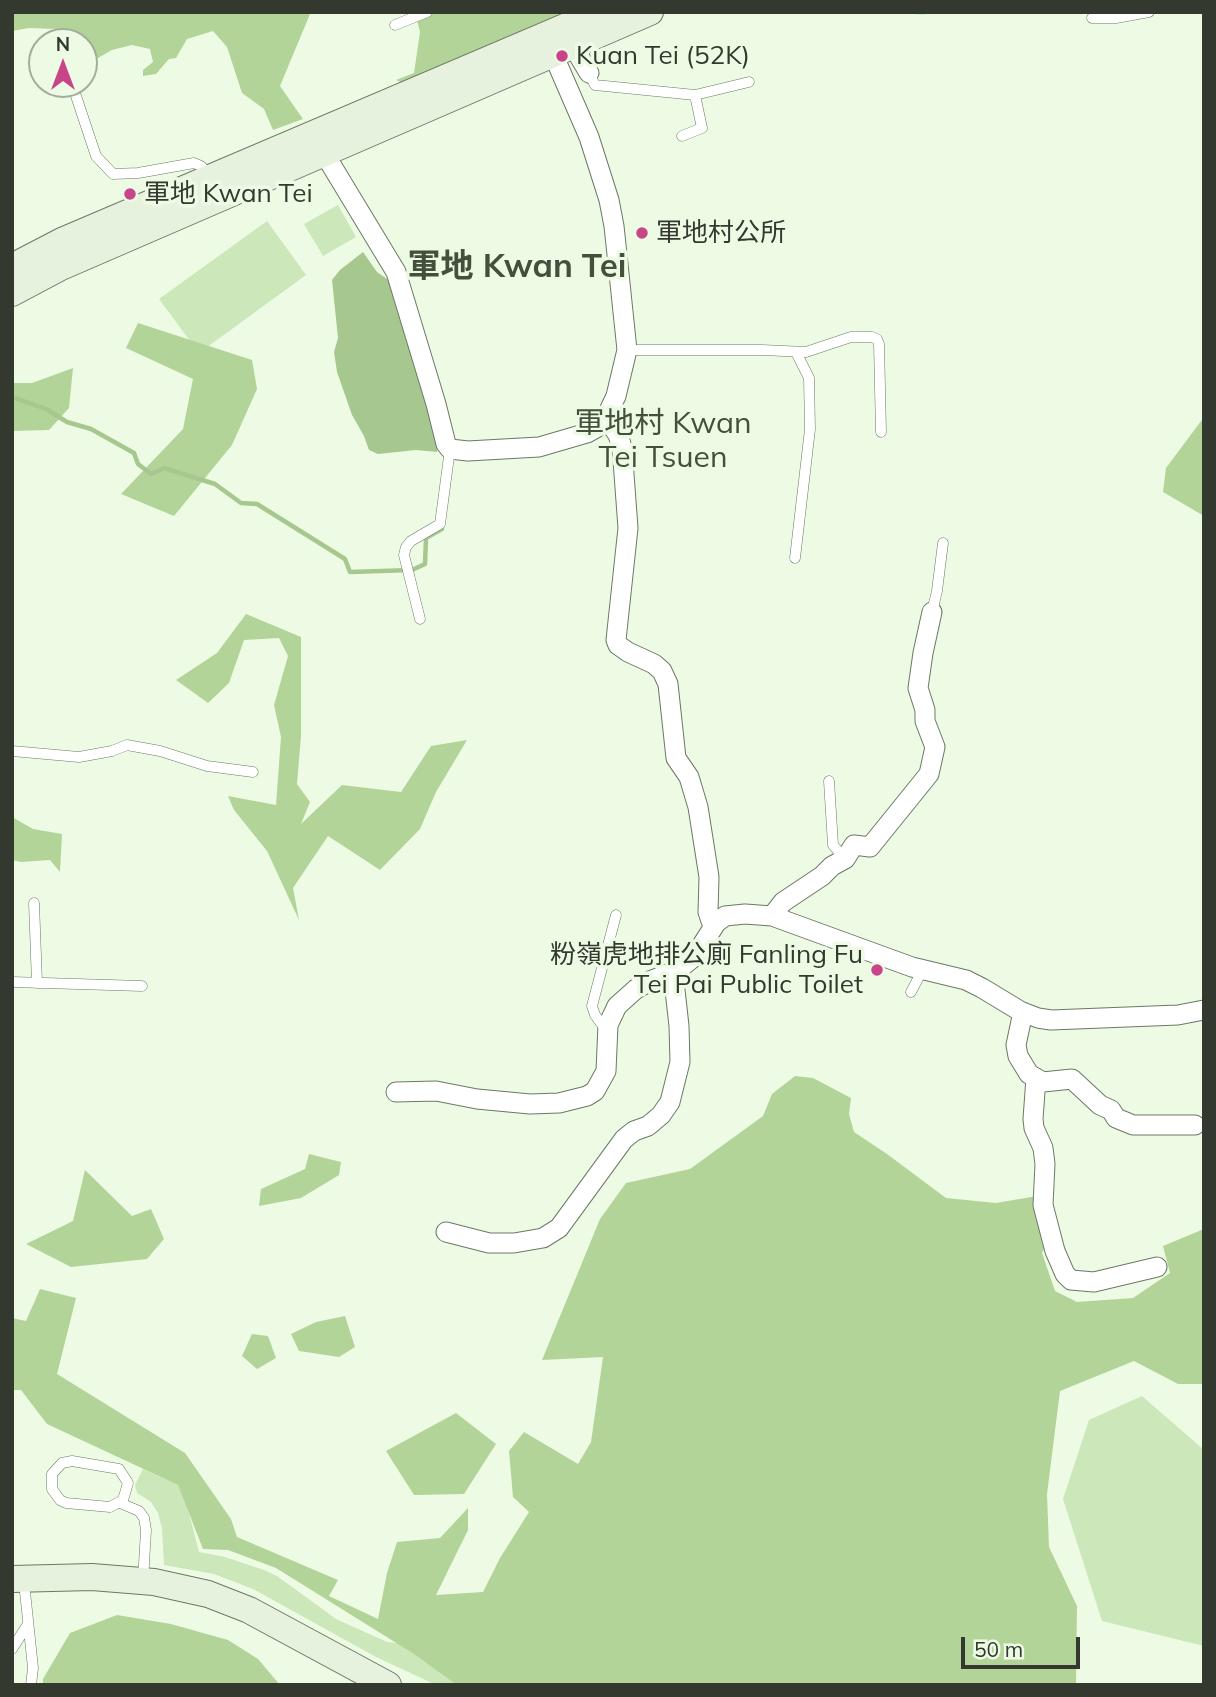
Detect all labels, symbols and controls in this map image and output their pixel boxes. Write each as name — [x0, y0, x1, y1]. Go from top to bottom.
north arrow — [28, 28, 98, 98]
text: N — [56, 32, 70, 56]
place label: Kuan Tei (52K) — [576, 40, 750, 72]
marker: Kuan Tei (52K) — [554, 48, 570, 64]
place label: 軍地 Kwan Tei — [144, 178, 313, 210]
marker: 軍地 Kwan Tei — [122, 186, 138, 202]
place label: 軍地村公所 — [656, 217, 786, 249]
marker: 軍地村公所 — [634, 225, 650, 241]
district label: 軍地 Kwan Tei — [408, 247, 626, 287]
district label: 軍地村 Kwan Tei Tsuen — [574, 406, 752, 476]
place label: 粉嶺虎地排公廁 Fanling Fu Tei Pai Public Toilet — [550, 939, 863, 1000]
marker: 粉嶺虎地排公廁 Fanling Fu Tei Pai Public Toilet — [869, 962, 885, 978]
scale bar — [964, 1624, 1083, 1668]
text: 50 m — [974, 1636, 1023, 1662]

